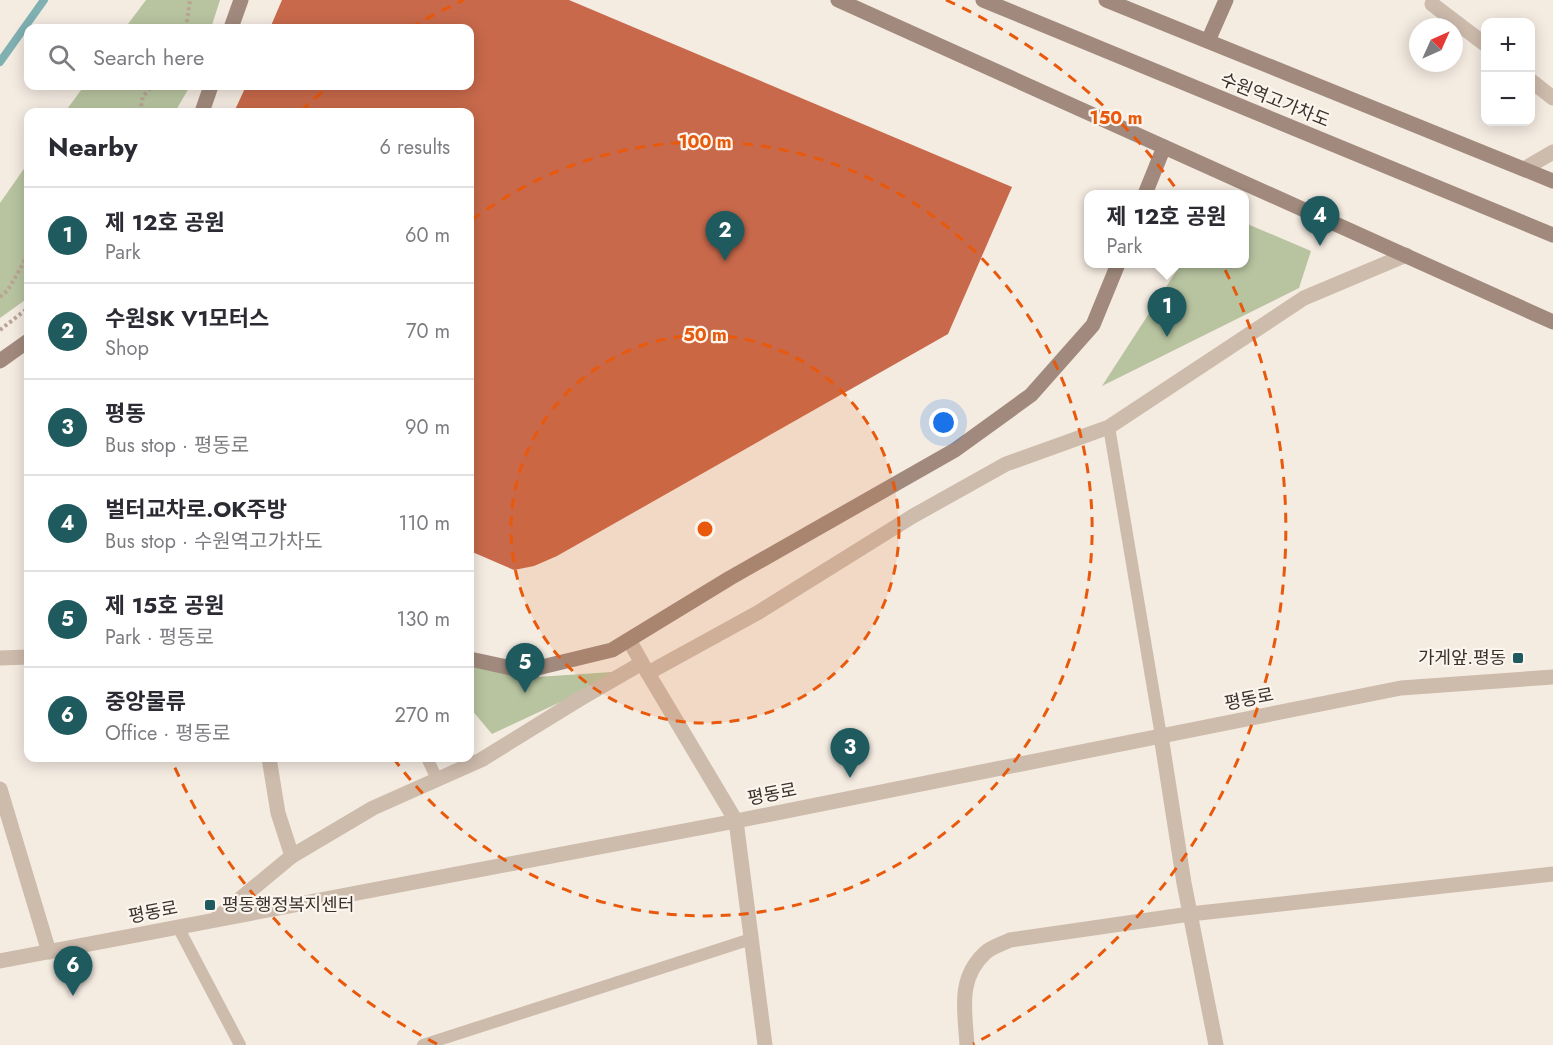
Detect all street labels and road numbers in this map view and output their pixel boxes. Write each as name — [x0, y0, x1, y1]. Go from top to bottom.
street label: 수원역고가차도 — [1216, 66, 1334, 134]
street label: 평동로 — [1222, 681, 1276, 717]
street label: 평동로 — [745, 776, 799, 812]
street label: 평동로 — [126, 894, 180, 930]

